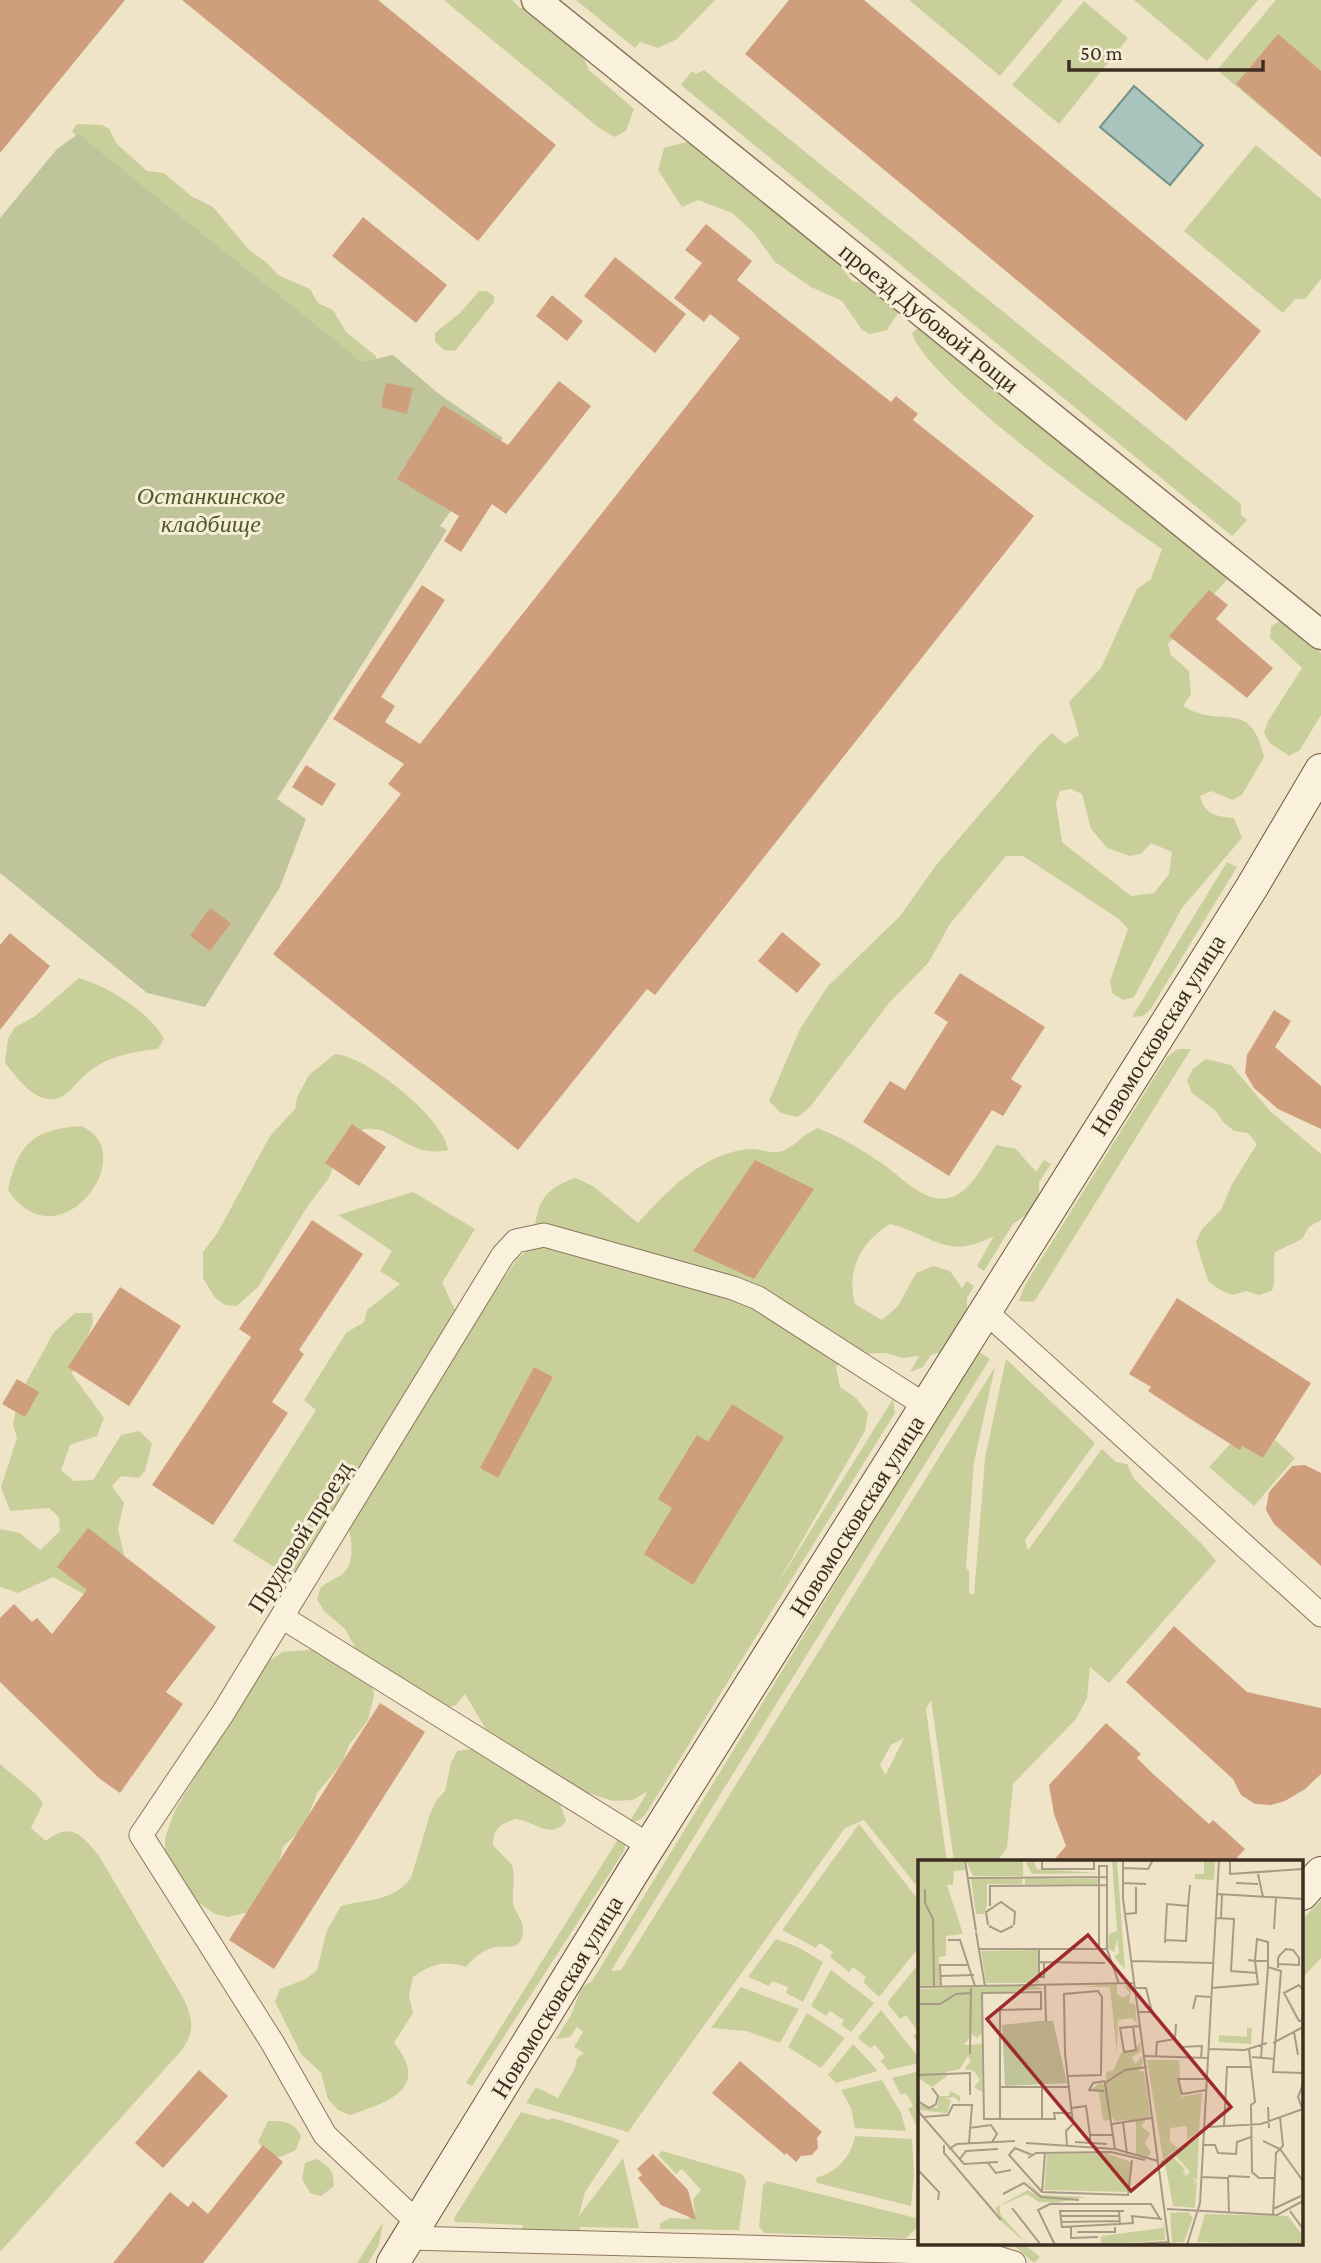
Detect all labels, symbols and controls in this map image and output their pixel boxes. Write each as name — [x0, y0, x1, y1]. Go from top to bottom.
scale bar — [1069, 28, 1263, 72]
text: 50 m — [1080, 41, 1123, 65]
street label: проезд Дубовой Рощи — [834, 237, 1024, 398]
park label: Останкинское кладбище — [137, 482, 285, 537]
street label: Новомосковская улица — [1085, 929, 1231, 1140]
street label: Новомосковская улица — [784, 1410, 930, 1621]
street label: Прудовой проезд — [242, 1456, 357, 1617]
inset map — [918, 1860, 1304, 2246]
street label: Новомосковская улица — [485, 1890, 628, 2103]

